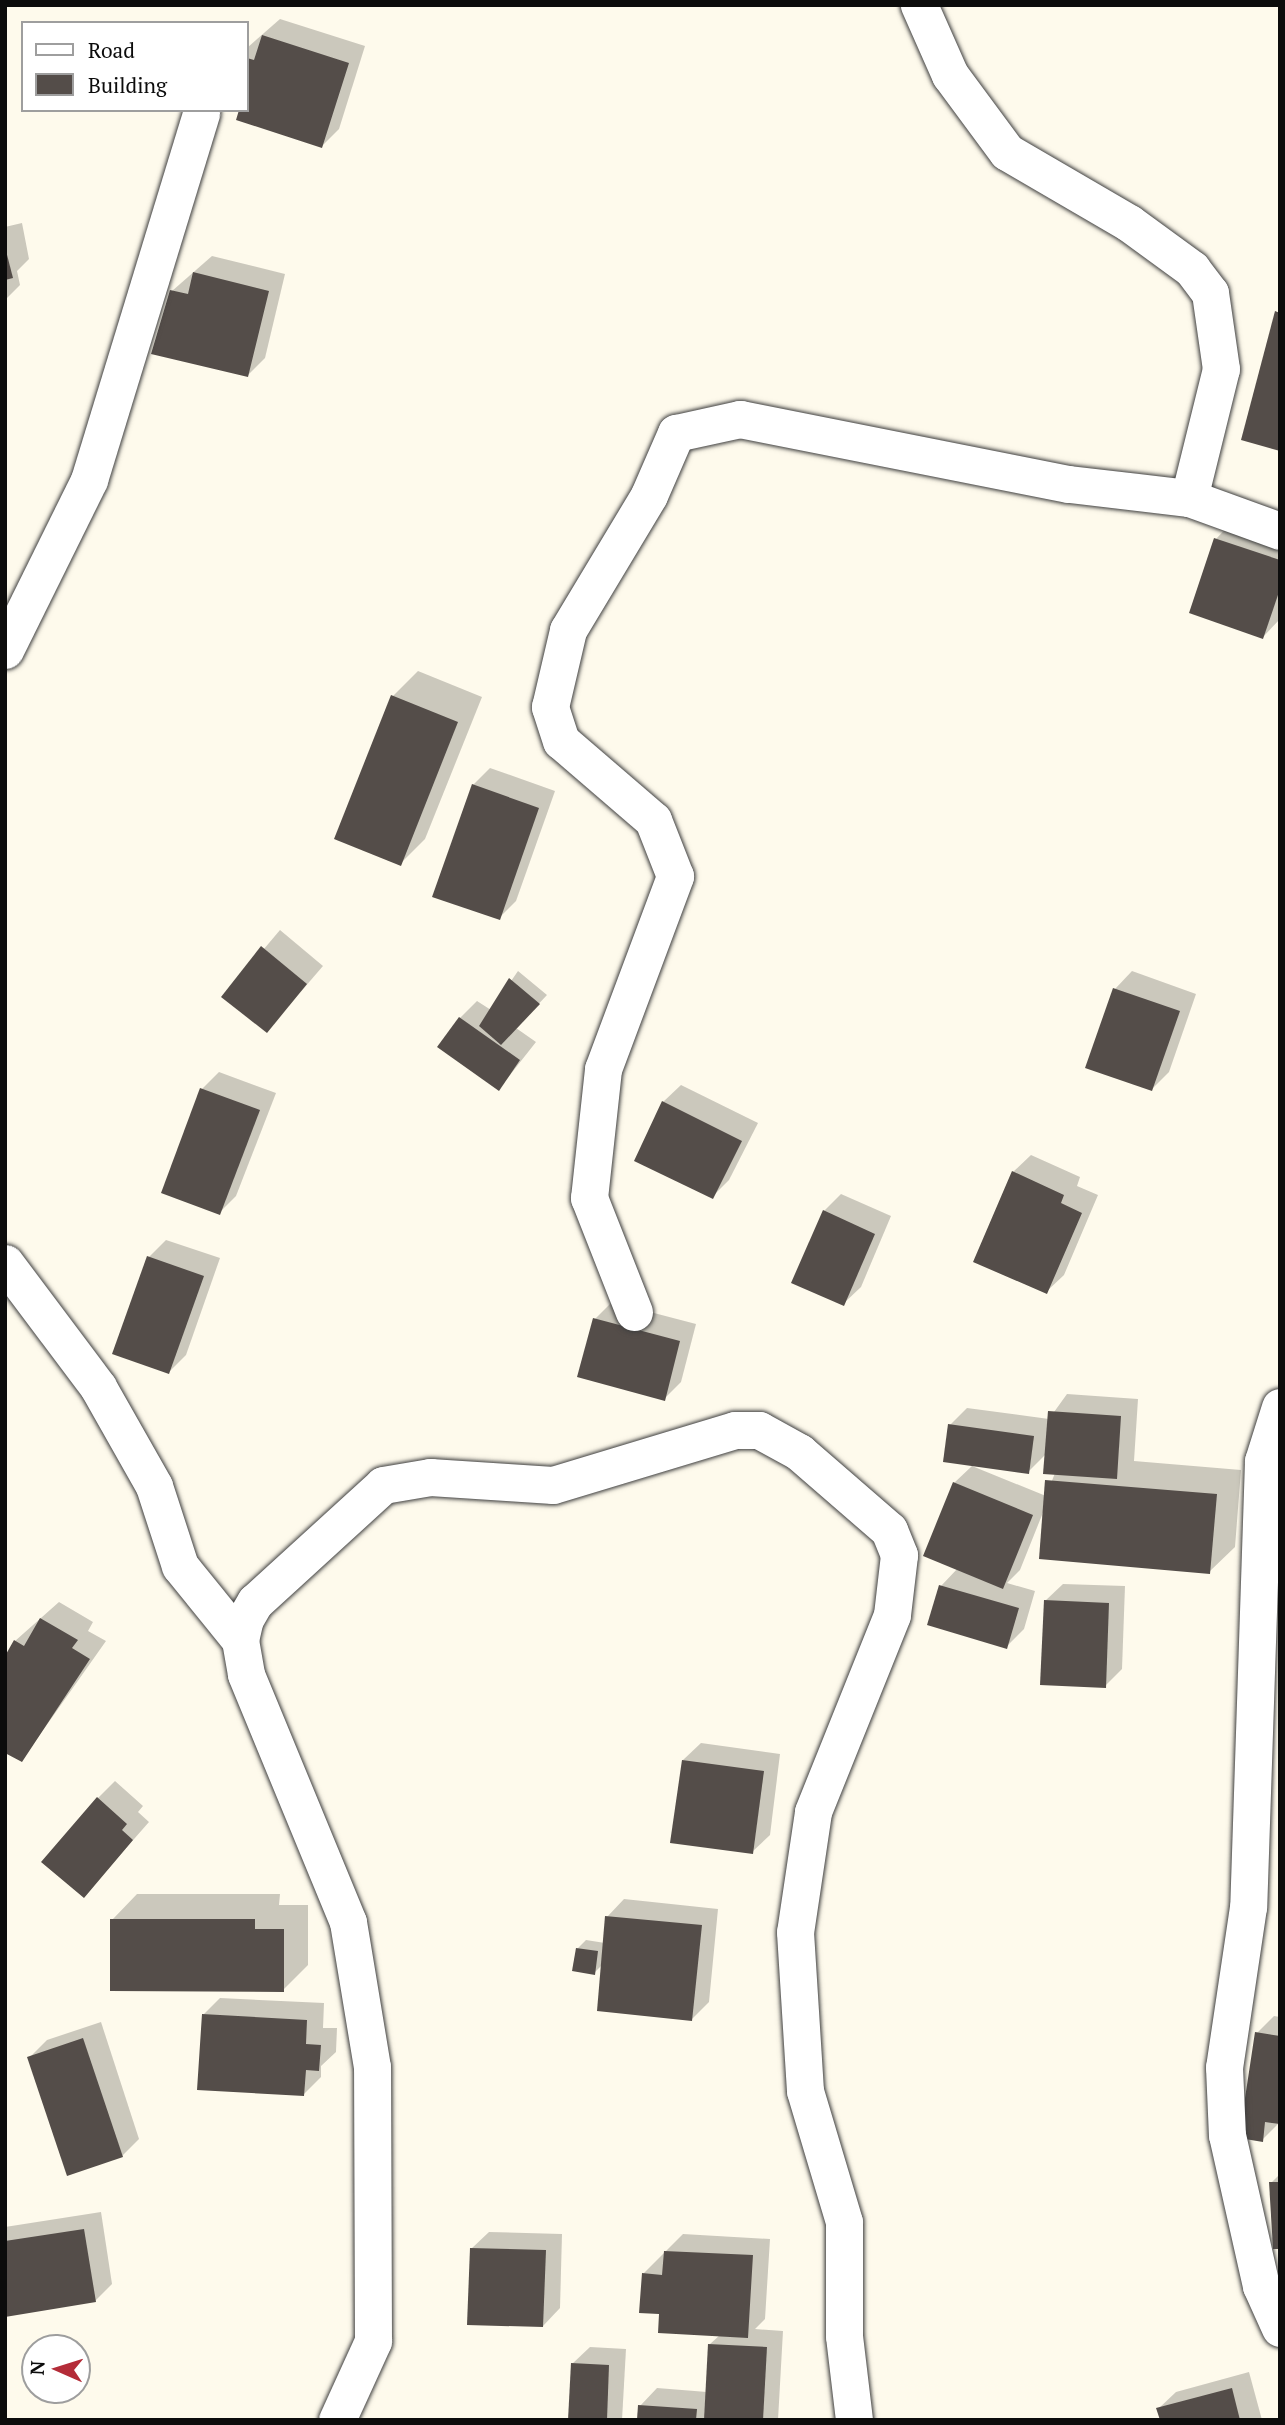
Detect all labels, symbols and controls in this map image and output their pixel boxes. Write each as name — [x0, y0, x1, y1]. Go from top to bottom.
legend — [21, 21, 248, 112]
text: Road — [88, 36, 135, 64]
text: Building — [88, 71, 167, 99]
north arrow — [21, 2334, 91, 2404]
text: N — [24, 2360, 49, 2376]

